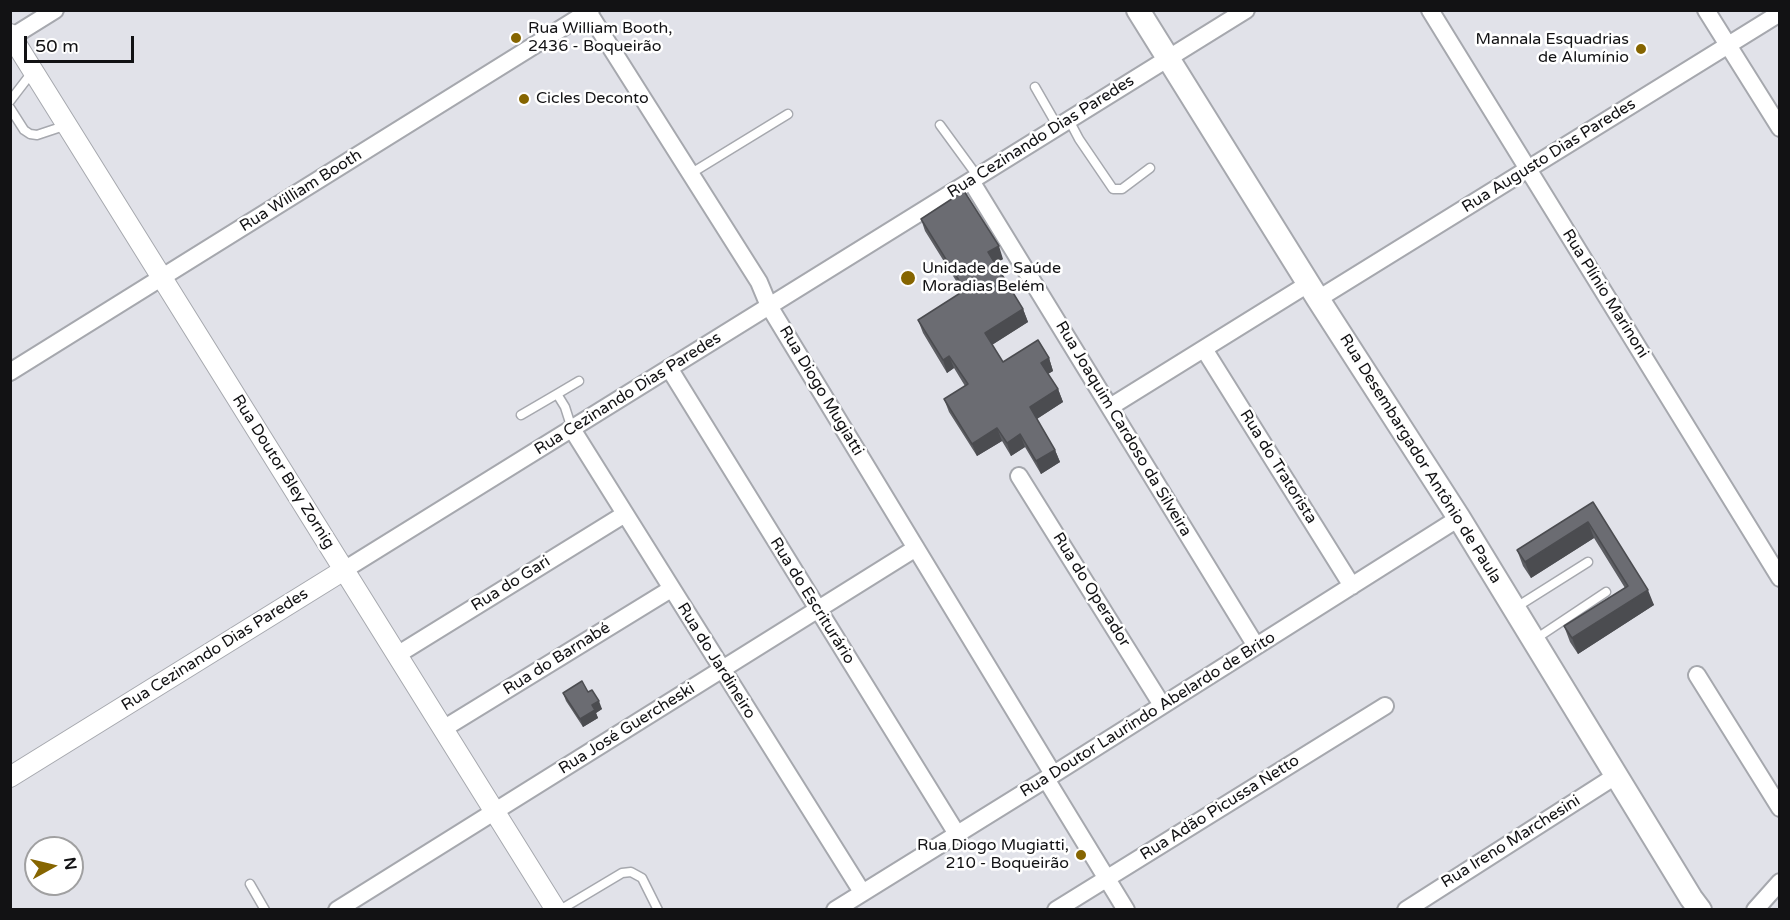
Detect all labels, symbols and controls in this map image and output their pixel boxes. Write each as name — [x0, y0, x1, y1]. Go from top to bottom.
place label: Rua William Booth, 2436 - Boqueirão — [528, 19, 672, 57]
scale bar — [27, 24, 136, 62]
place label: Mannala Esquadrias de Alumínio — [1475, 30, 1629, 68]
marker: Rua William Booth, 2436 - Boqueirão — [509, 31, 523, 45]
text: 50 m — [35, 35, 79, 57]
marker: Mannala Esquadrias de Alumínio — [1634, 42, 1648, 56]
street label: Rua Cezinando Dias Paredes — [944, 72, 1138, 202]
place label: Cicles Deconto — [536, 89, 649, 109]
marker: Cicles Deconto — [517, 92, 531, 106]
street label: Rua Augusto Dias Paredes — [1459, 95, 1639, 217]
street label: Rua William Booth — [236, 146, 366, 236]
street label: Rua Plínio Marinoni — [1558, 226, 1652, 362]
place label: Unidade de Saúde Moradias Belém — [922, 259, 1061, 297]
marker: Unidade de Saúde Moradias Belém — [899, 269, 917, 287]
street label: Rua Joaquim Cardoso da Silveira — [1051, 318, 1195, 540]
street label: Rua Diogo Mugiatti — [775, 323, 867, 459]
street label: Rua Cezinando Dias Paredes — [531, 329, 725, 459]
street label: Rua Desembargador Antônio de Paula — [1335, 331, 1505, 587]
street label: Rua Doutor Bley Zornig — [228, 391, 338, 553]
street label: Rua do Tratorista — [1235, 407, 1321, 527]
street label: Rua do Operador — [1048, 529, 1134, 651]
street label: Rua do Escriturário — [765, 534, 859, 668]
street label: Rua do Gari — [468, 552, 554, 616]
street label: Rua Cezinando Dias Paredes — [118, 585, 312, 715]
street label: Rua do Jardineiro — [673, 599, 759, 723]
street label: Rua do Barnabé — [500, 618, 614, 700]
street label: Rua Doutor Laurindo Abelardo de Brito — [1017, 628, 1279, 802]
street label: Rua José Guercheski — [555, 679, 699, 779]
street label: Rua Adão Picussa Netto — [1137, 751, 1303, 865]
street label: Rua Ireno Marchesini — [1438, 791, 1584, 893]
north arrow — [24, 836, 84, 896]
place label: Rua Diogo Mugiatti, 210 - Boqueirão — [917, 836, 1069, 874]
marker: Rua Diogo Mugiatti, 210 - Boqueirão — [1074, 848, 1088, 862]
text: N — [59, 856, 81, 872]

